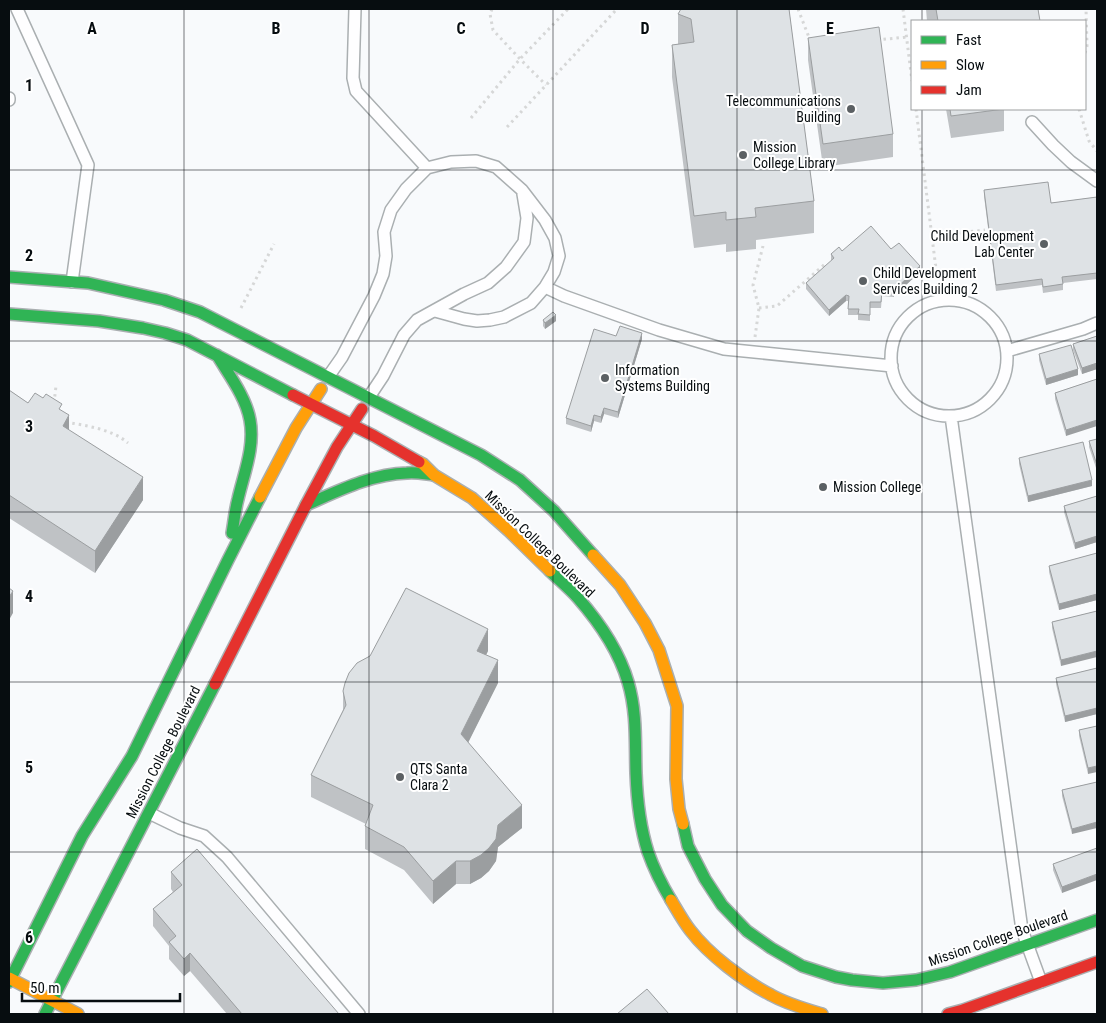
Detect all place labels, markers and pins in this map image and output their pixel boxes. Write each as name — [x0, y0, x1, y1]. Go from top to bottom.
place label: Telecommunications Building — [726, 93, 841, 125]
marker: Telecommunications Building — [845, 103, 857, 115]
place label: Mission College Library — [753, 139, 835, 171]
marker: Mission College Library — [737, 149, 749, 161]
place label: Child Development Lab Center — [931, 228, 1034, 260]
marker: Child Development Lab Center — [1038, 238, 1050, 250]
place label: Child Development Services Building 2 — [873, 265, 978, 297]
marker: Child Development Services Building 2 — [857, 275, 869, 287]
place label: Information Systems Building — [615, 362, 710, 394]
marker: Information Systems Building — [599, 372, 611, 384]
place label: Mission College — [833, 479, 922, 495]
marker: Mission College — [817, 481, 829, 493]
place label: QTS Santa Clara 2 — [410, 761, 467, 793]
marker: QTS Santa Clara 2 — [394, 771, 406, 783]

